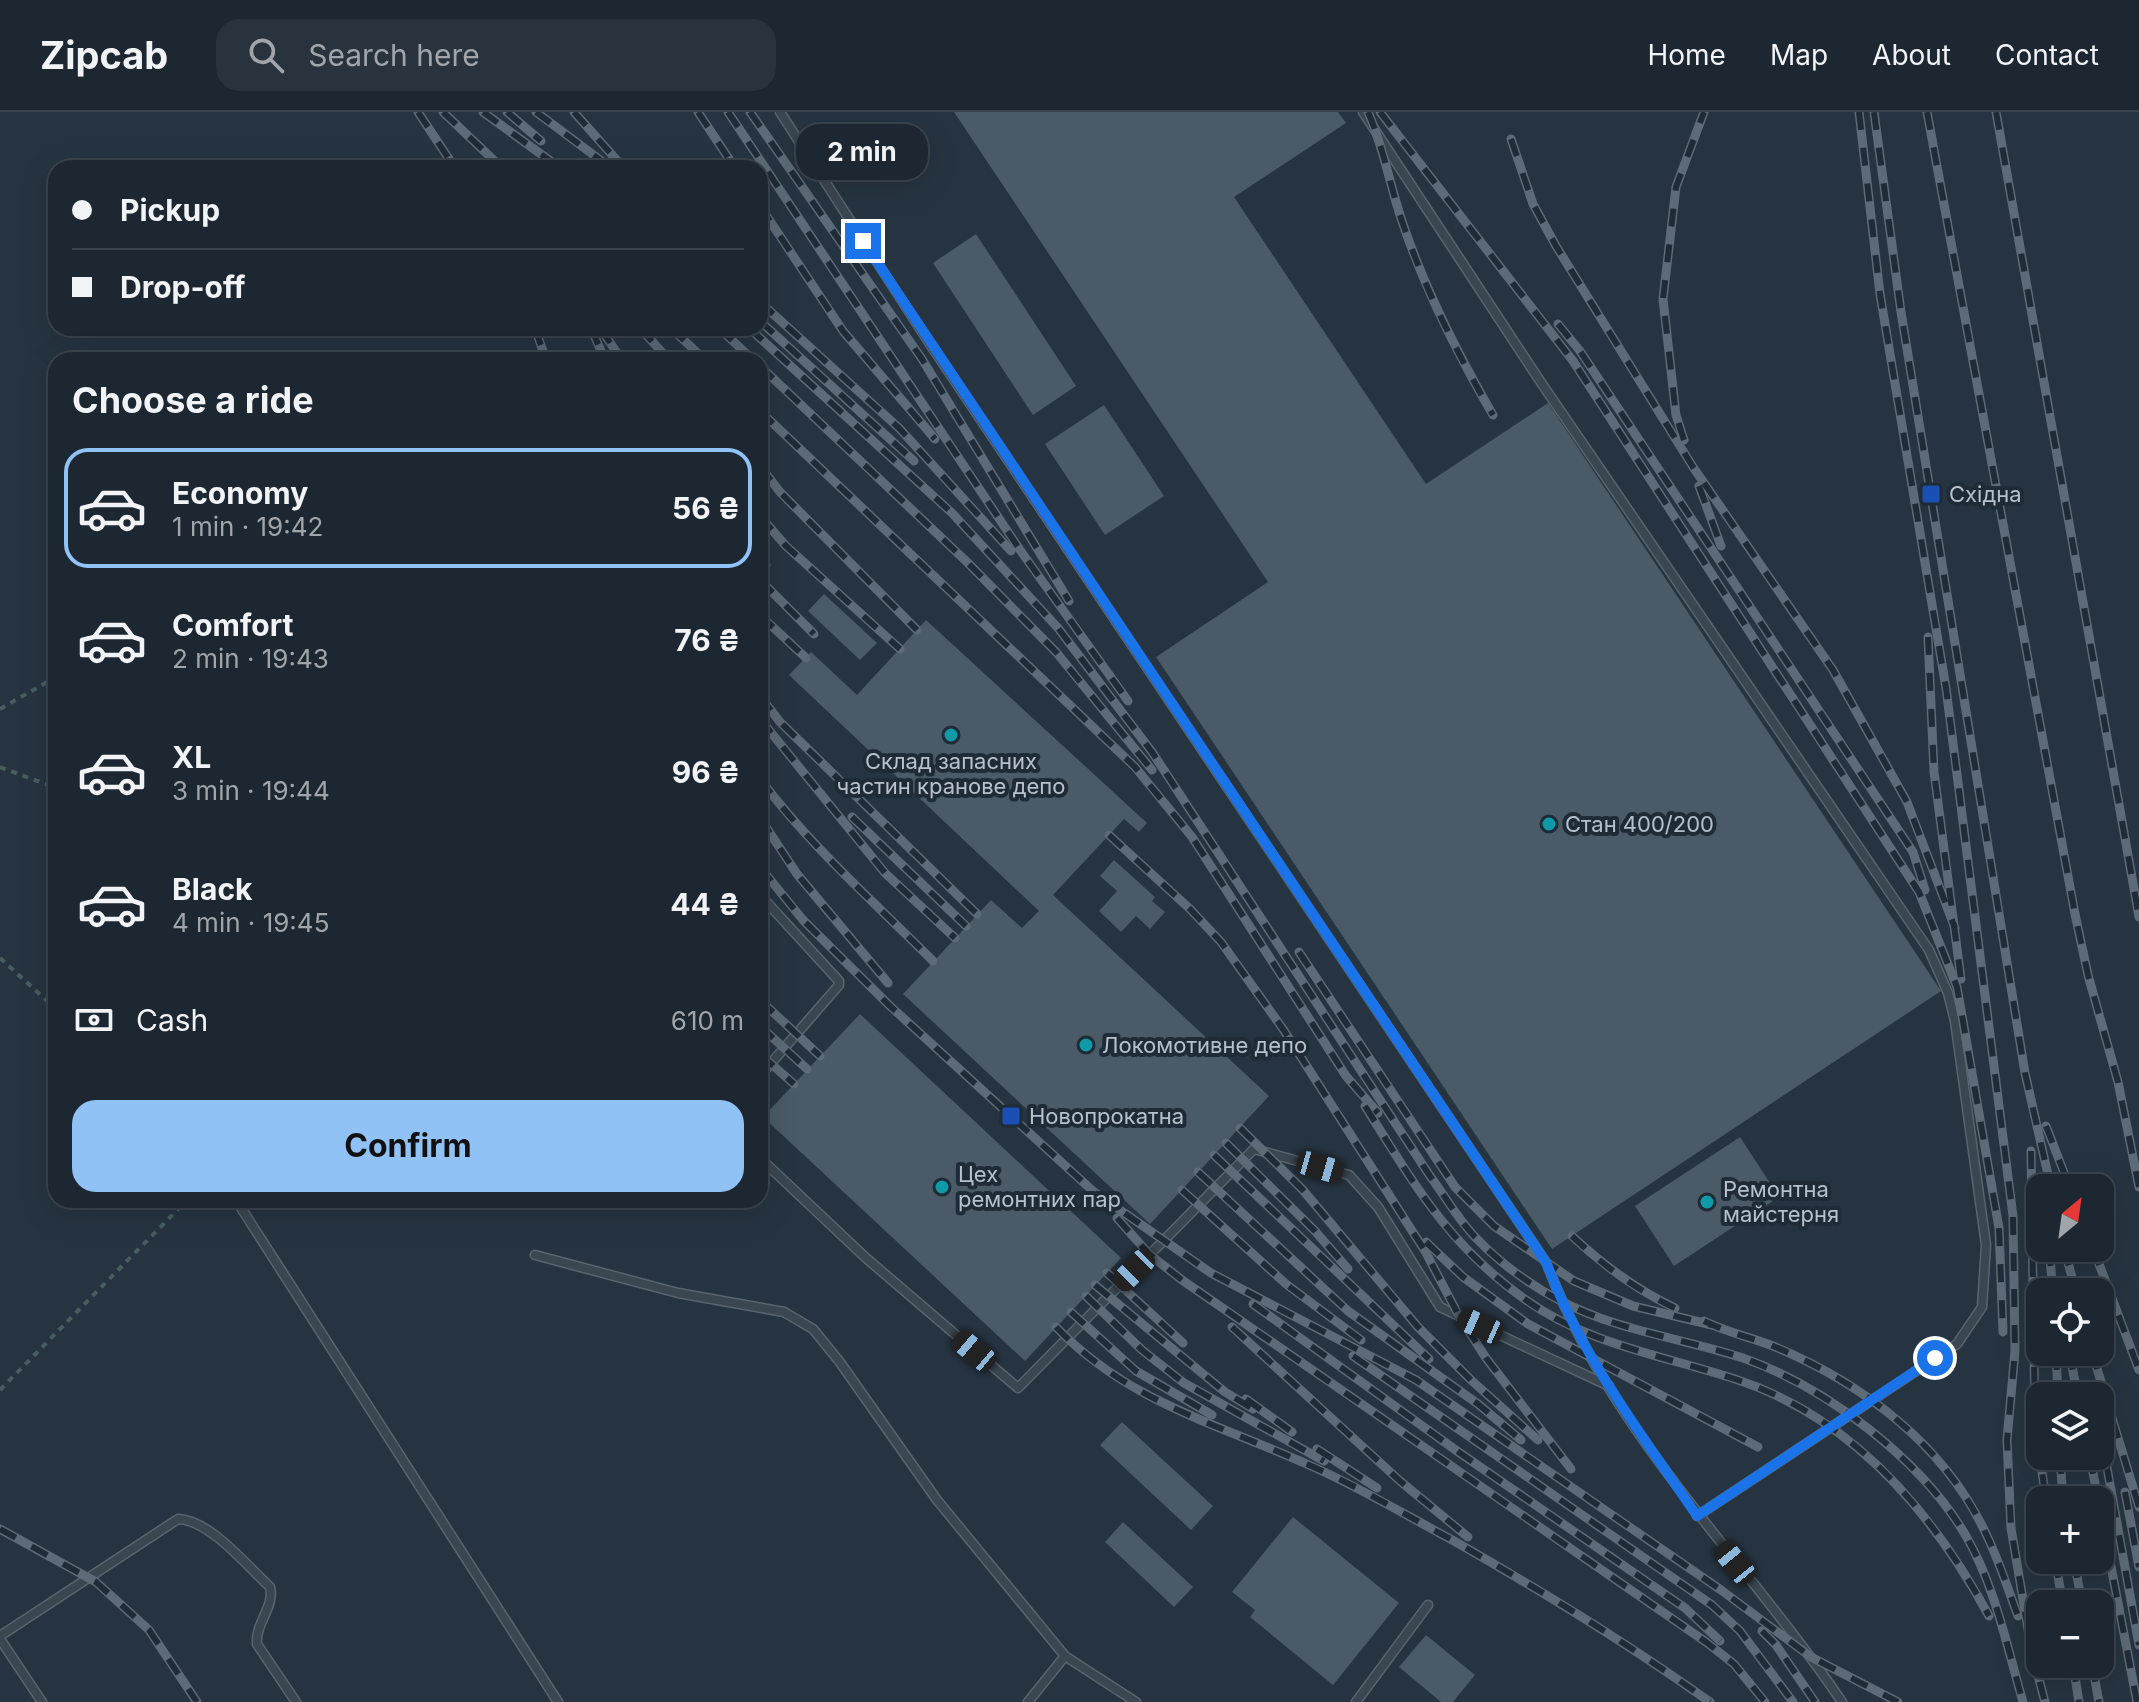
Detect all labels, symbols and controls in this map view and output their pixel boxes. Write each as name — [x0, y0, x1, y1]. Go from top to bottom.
search box — [216, 19, 776, 91]
text: Zipcab — [40, 32, 168, 78]
icon: search — [244, 33, 288, 77]
text: Search here — [308, 37, 480, 73]
text: Home — [1647, 38, 1726, 72]
text: Map — [1770, 38, 1828, 72]
text: About — [1872, 38, 1951, 72]
text: Contact — [1995, 38, 2099, 72]
callout: 2 min — [797, 125, 929, 181]
text: 2 min — [827, 136, 897, 167]
text: Pickup — [120, 192, 220, 228]
route end — [845, 223, 881, 259]
text: Drop-off — [120, 269, 246, 305]
text: Choose a ride — [72, 378, 314, 422]
icon: car — [76, 472, 148, 544]
text: Economy — [172, 475, 308, 511]
place label: Східна — [1949, 481, 2022, 507]
marker: Східна — [1920, 483, 1942, 505]
text: 56 ₴ — [672, 490, 740, 526]
text: 1 min · 19:42 — [172, 511, 323, 542]
icon: car — [76, 604, 148, 676]
text: Comfort — [172, 607, 293, 643]
text: 76 ₴ — [674, 622, 740, 658]
text: 2 min · 19:43 — [172, 643, 329, 674]
marker: Склад запасних частин кранове депо — [942, 726, 960, 744]
icon: car — [76, 736, 148, 808]
text: XL — [172, 739, 211, 775]
place label: Склад запасних частин кранове депо — [837, 748, 1065, 799]
text: 96 ₴ — [672, 754, 740, 790]
text: 3 min · 19:44 — [172, 775, 330, 806]
place label: Стан 400/200 — [1565, 811, 1714, 837]
marker: Стан 400/200 — [1540, 815, 1558, 833]
icon: car — [76, 868, 148, 940]
text: Black — [172, 871, 252, 907]
text: 44 ₴ — [670, 886, 740, 922]
text: 4 min · 19:45 — [172, 907, 329, 938]
icon: cash — [72, 998, 116, 1042]
text: Cash — [136, 1002, 208, 1038]
text: 610 m — [671, 1005, 744, 1036]
place label: Локомотивне депо — [1102, 1032, 1307, 1058]
marker: Локомотивне депо — [1077, 1036, 1095, 1054]
button: Confirm — [72, 1100, 744, 1192]
place label: Новопрокатна — [1029, 1103, 1184, 1129]
marker: Новопрокатна — [1000, 1105, 1022, 1127]
car — [1294, 1149, 1346, 1185]
place label: Цех ремонтних пар — [958, 1161, 1121, 1212]
north arrow — [2026, 1174, 2114, 1262]
map controls — [2026, 1174, 2114, 1678]
place label: Ремонтна майстерня — [1723, 1176, 1839, 1227]
marker: Цех ремонтних пар — [933, 1178, 951, 1196]
marker: Ремонтна майстерня — [1698, 1193, 1716, 1211]
car — [1109, 1245, 1159, 1295]
button: locate — [2026, 1278, 2114, 1366]
car — [1453, 1305, 1507, 1347]
car — [948, 1326, 1000, 1376]
route start — [1917, 1340, 1953, 1376]
button: layers — [2026, 1382, 2114, 1470]
button: + — [2026, 1486, 2114, 1574]
car — [1711, 1537, 1759, 1589]
button: − — [2026, 1590, 2114, 1678]

